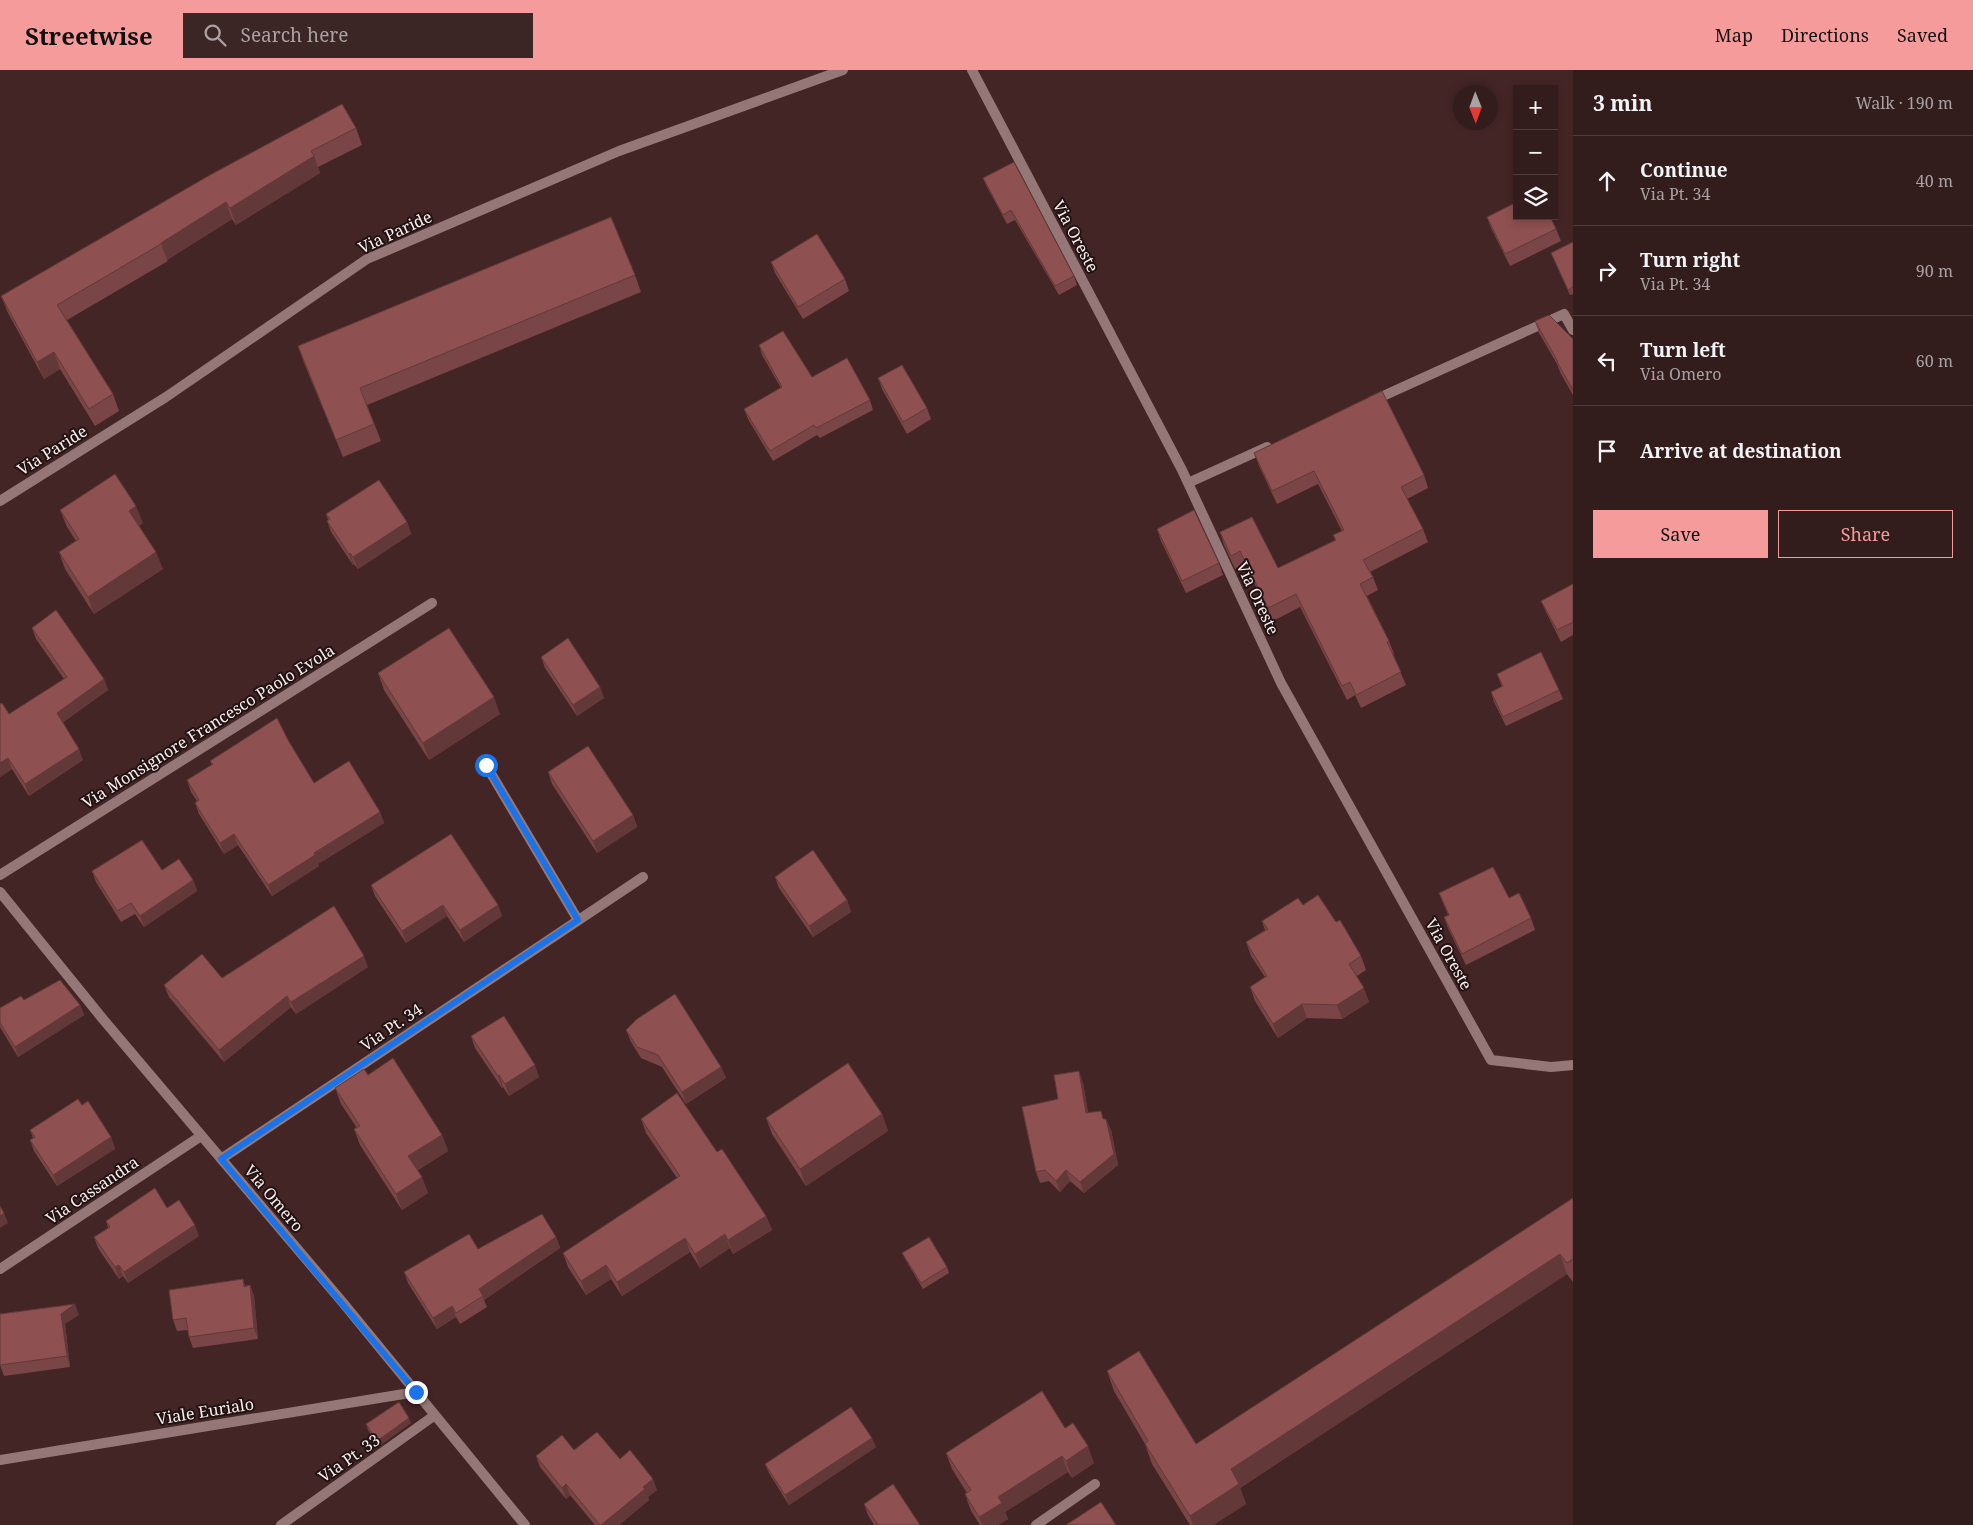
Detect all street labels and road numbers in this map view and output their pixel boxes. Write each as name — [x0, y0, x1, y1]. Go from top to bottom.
street label: Via Oreste — [1048, 196, 1104, 276]
street label: Via Paride — [355, 205, 435, 259]
street label: Via Paride — [13, 420, 91, 480]
street label: Via Oreste — [1231, 558, 1285, 638]
street label: Via Monsignore Francesco Paolo Evola — [78, 639, 338, 813]
street label: Via Oreste — [1420, 914, 1478, 994]
street label: Via Pt. 34 — [356, 998, 426, 1056]
street label: Via Cassandra — [41, 1151, 143, 1229]
street label: Via Omero — [239, 1160, 309, 1236]
street label: Viale Eurialo — [155, 1392, 255, 1430]
street label: Via Pt. 33 — [314, 1429, 384, 1487]

